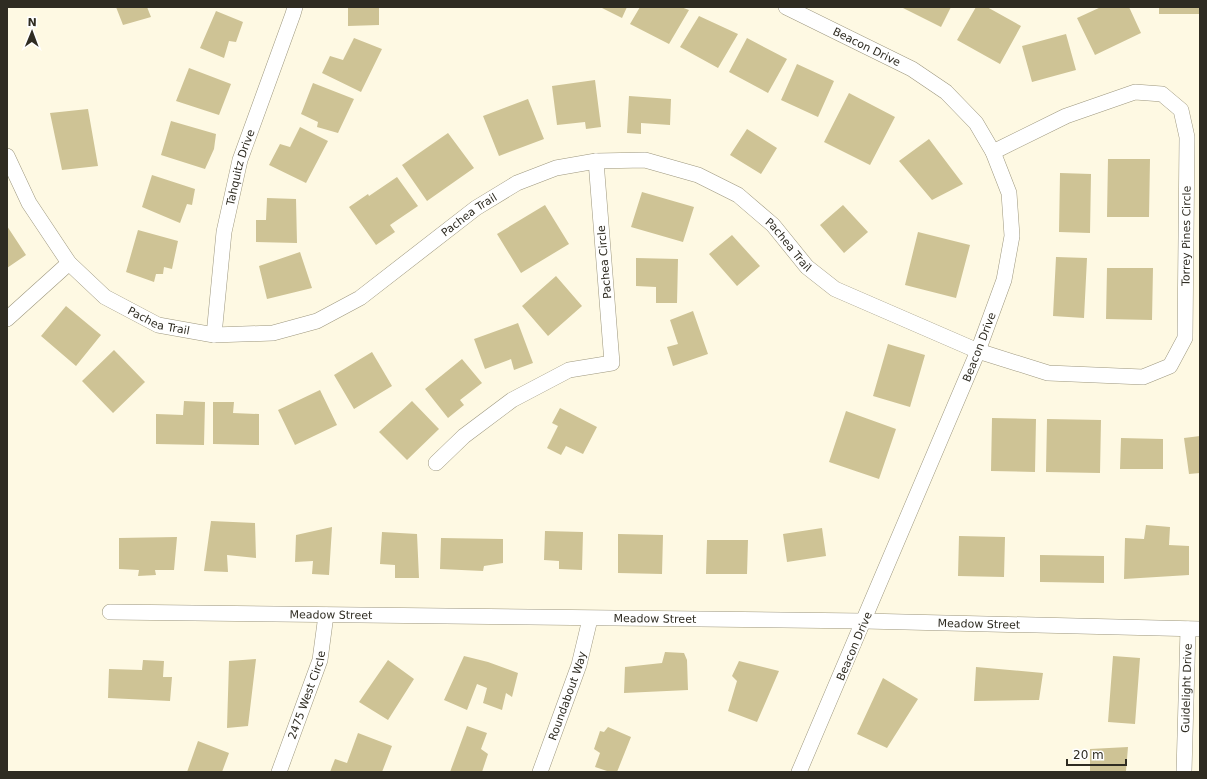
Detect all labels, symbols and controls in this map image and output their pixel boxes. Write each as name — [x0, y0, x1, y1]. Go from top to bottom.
north arrow — [12, 12, 52, 52]
text: N — [27, 16, 37, 29]
street label: Beacon Drive — [831, 25, 903, 69]
street label: Tahquitz Drive — [224, 128, 258, 208]
street label: Torrey Pines Circle — [1180, 185, 1194, 287]
street label: Pachea Trail — [439, 191, 499, 239]
street label: Pachea Trail — [763, 215, 814, 275]
street label: Pachea Circle — [595, 224, 614, 299]
street label: Pachea Trail — [125, 304, 191, 338]
street label: Beacon Drive — [960, 310, 999, 384]
street label: Meadow Street — [290, 608, 373, 622]
street label: Beacon Drive — [834, 610, 875, 683]
street label: Meadow Street — [614, 612, 697, 626]
street label: Meadow Street — [937, 617, 1021, 632]
street label: Guidelight Drive — [1179, 643, 1195, 733]
street label: 2475 West Circle — [286, 650, 328, 741]
street label: Roundabout Way — [546, 650, 589, 742]
scale bar — [1067, 741, 1126, 767]
text: 20 m — [1073, 748, 1104, 762]

